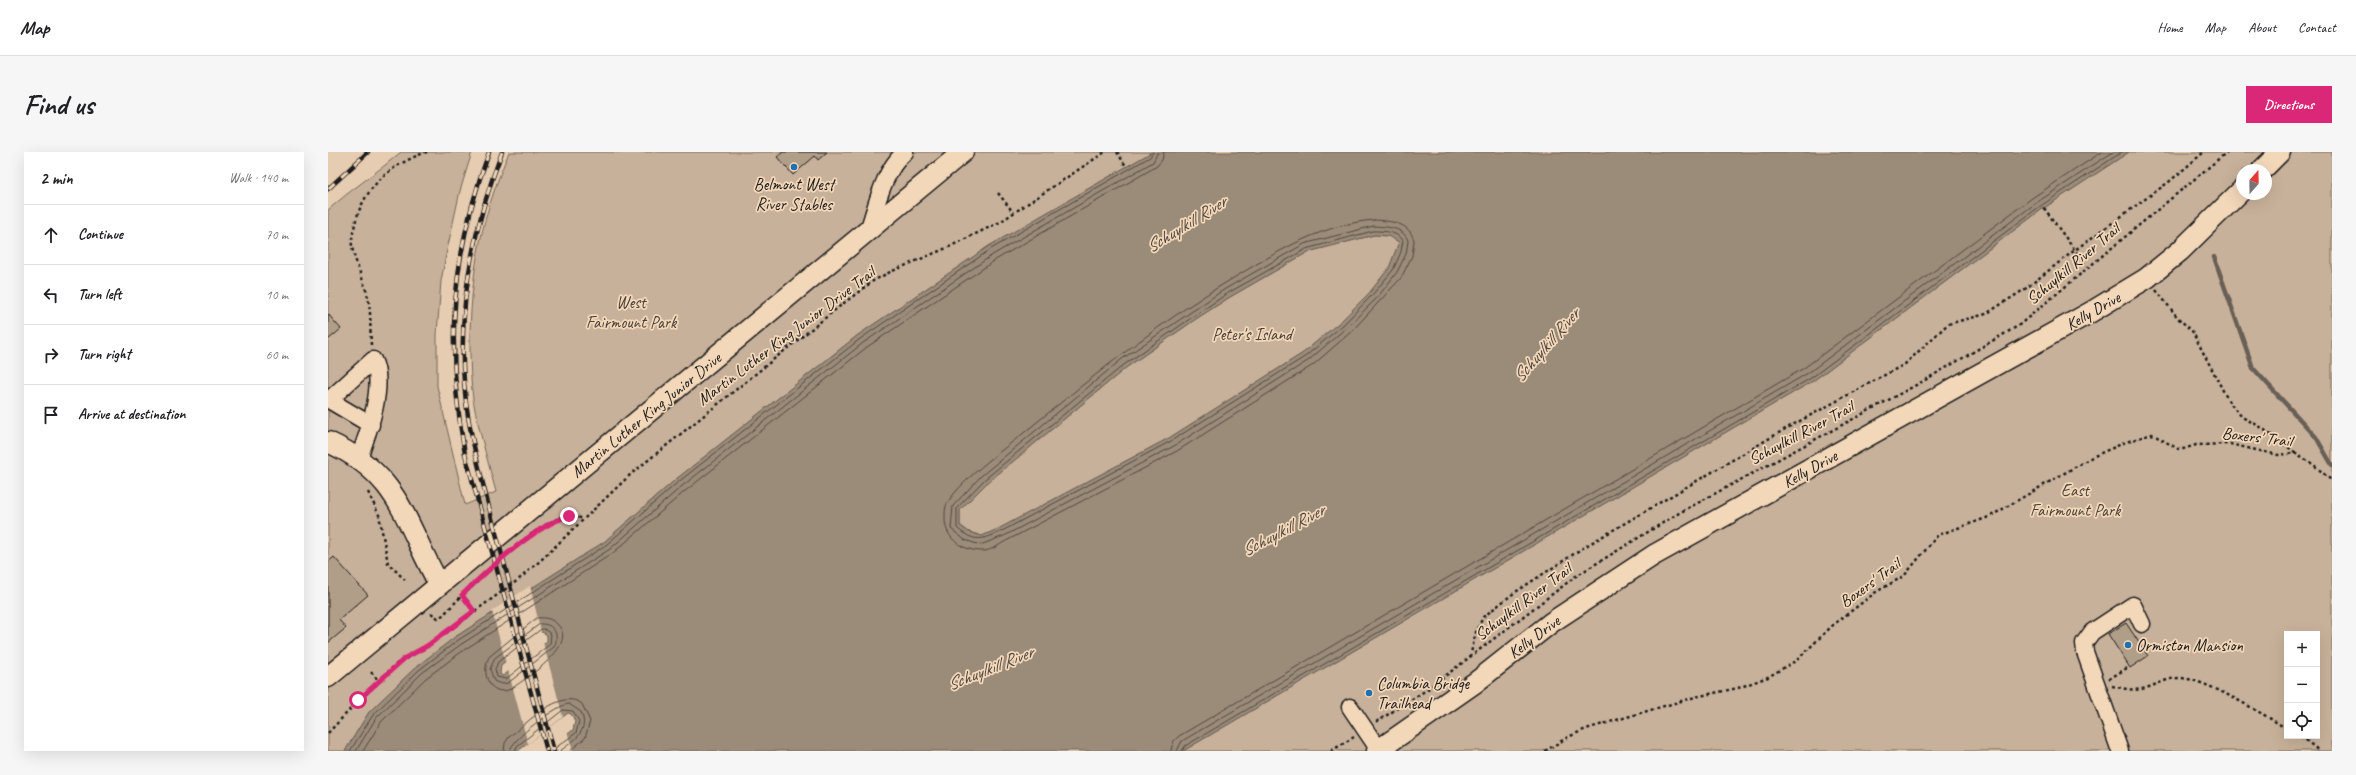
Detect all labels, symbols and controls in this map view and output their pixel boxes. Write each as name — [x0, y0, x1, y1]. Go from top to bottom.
text: Map — [20, 16, 50, 40]
text: Home — [2157, 19, 2183, 36]
text: Map — [2205, 19, 2226, 36]
text: About — [2248, 19, 2276, 36]
text: Contact — [2298, 19, 2336, 36]
button: Directions — [2246, 86, 2332, 123]
text: Find us — [24, 87, 94, 122]
marker: Belmont West River Stables — [789, 162, 799, 172]
north arrow — [2236, 164, 2272, 200]
text: 2 min — [40, 168, 73, 189]
text: Walk · 140 m — [229, 170, 288, 186]
place label: Belmont West River Stables — [754, 174, 837, 215]
water label: Schuylkill River — [1142, 189, 1233, 257]
street label: Schuylkill River Trail — [2022, 217, 2126, 309]
icon: ahead — [40, 224, 62, 246]
text: Continue — [78, 225, 123, 244]
text: 70 m — [266, 227, 288, 243]
street label: Martin Luther King Junior Drive Trail — [693, 260, 882, 410]
icon: left — [40, 284, 62, 306]
text: Turn left — [78, 285, 121, 304]
street label: Kelly Drive — [2062, 286, 2125, 335]
text: 10 m — [266, 287, 288, 303]
park label: West Fairmount Park — [586, 292, 678, 333]
water label: Schuylkill River — [1508, 301, 1586, 386]
park label: Peter's Island — [1212, 324, 1295, 345]
icon: right — [40, 344, 62, 366]
text: Turn right — [78, 345, 131, 364]
text: 60 m — [266, 347, 288, 363]
street label: Martin Luther King Junior Drive — [567, 347, 727, 482]
street label: Schuylkill River Trail — [1745, 395, 1860, 469]
icon: arrive — [40, 404, 62, 426]
text: Arrive at destination — [78, 405, 185, 424]
street label: Boxers' Trail — [2221, 422, 2296, 452]
street label: Kelly Drive — [1779, 445, 1842, 493]
park label: East Fairmount Park — [2030, 480, 2122, 521]
water label: Schuylkill River — [1238, 497, 1331, 561]
route end — [560, 507, 578, 525]
street label: Boxers' Trail — [1835, 552, 1907, 612]
street label: Schuylkill River Trail — [1471, 557, 1578, 645]
street label: Kelly Drive — [1504, 610, 1565, 663]
map controls — [2284, 631, 2320, 739]
button: + — [2284, 631, 2320, 667]
place label: Ormiston Mansion — [2136, 635, 2243, 656]
water label: Schuylkill River — [944, 640, 1039, 695]
marker: Ormiston Mansion — [2123, 640, 2133, 650]
button: − — [2284, 667, 2320, 703]
place label: Columbia Bridge Trailhead — [1377, 673, 1471, 714]
marker: Columbia Bridge Trailhead — [1364, 688, 1374, 698]
route start — [349, 691, 367, 709]
button: locate — [2284, 703, 2320, 739]

